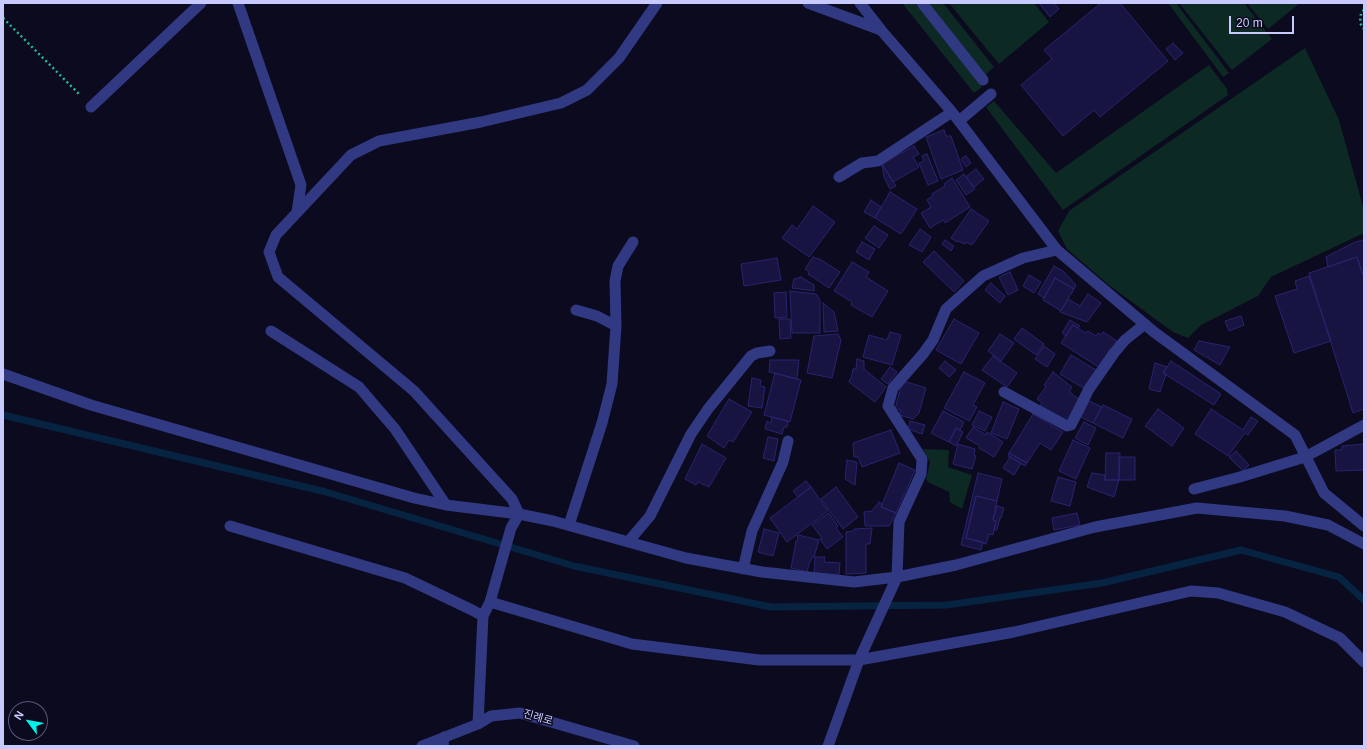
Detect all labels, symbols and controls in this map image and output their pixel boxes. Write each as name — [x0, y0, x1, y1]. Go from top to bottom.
scale bar — [1231, 8, 1296, 34]
text: 20 m — [1236, 16, 1263, 30]
north arrow — [8, 701, 48, 741]
street label: 진례로 — [522, 707, 554, 729]
text: N — [11, 709, 26, 722]

